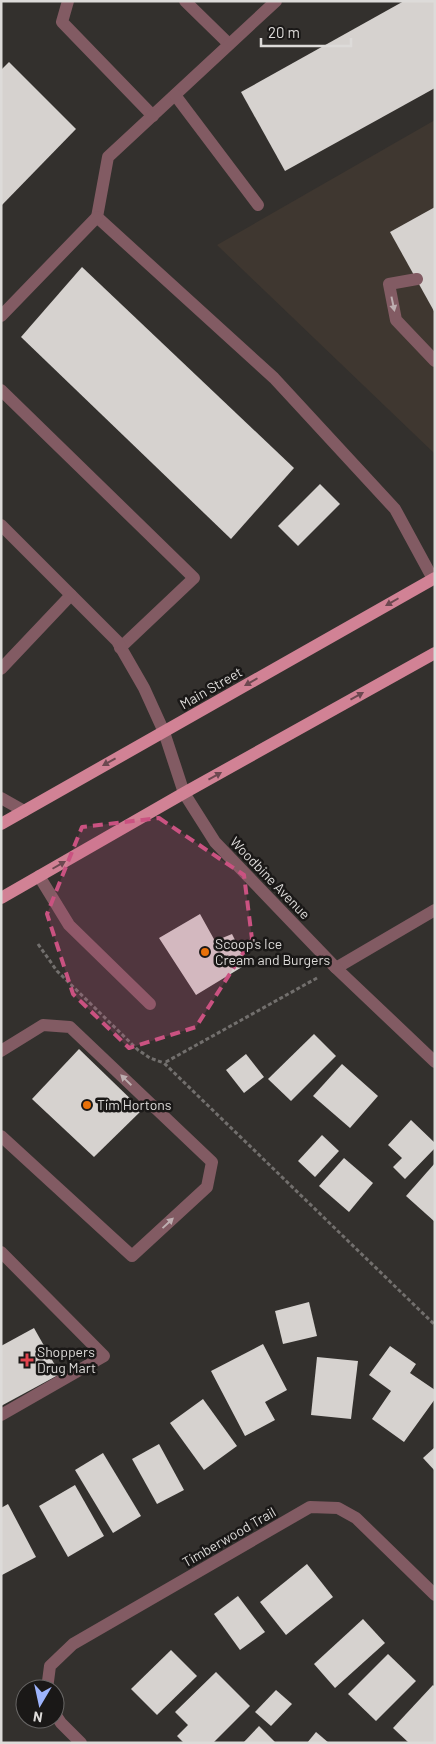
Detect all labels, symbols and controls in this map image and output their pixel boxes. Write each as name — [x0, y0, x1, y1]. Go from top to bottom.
scale bar — [261, 15, 351, 47]
text: 20 m — [268, 23, 300, 41]
one-way arrow — [389, 297, 397, 312]
one-way arrow — [385, 598, 400, 606]
street label: Main Street — [176, 663, 245, 712]
one-way arrow — [244, 678, 258, 687]
one-way arrow — [350, 692, 364, 701]
one-way arrow — [103, 758, 116, 767]
one-way arrow — [208, 771, 222, 780]
street label: Woodbine Avenue — [227, 833, 314, 922]
one-way arrow — [52, 860, 65, 869]
place label: Scoop's Ice Cream and Burgers — [215, 935, 331, 968]
marker: Scoop's Ice Cream and Burgers — [199, 946, 211, 958]
one-way arrow — [120, 1074, 132, 1086]
place label: Tim Hortons — [97, 1096, 172, 1113]
marker: Tim Hortons — [81, 1099, 93, 1111]
one-way arrow — [162, 1217, 174, 1229]
place label: Shoppers Drug Mart — [37, 1343, 96, 1376]
marker: Shoppers Drug Mart — [21, 1354, 33, 1366]
street label: Timberwood Trail — [179, 1503, 279, 1570]
north arrow — [15, 1679, 65, 1729]
text: N — [32, 1708, 44, 1726]

